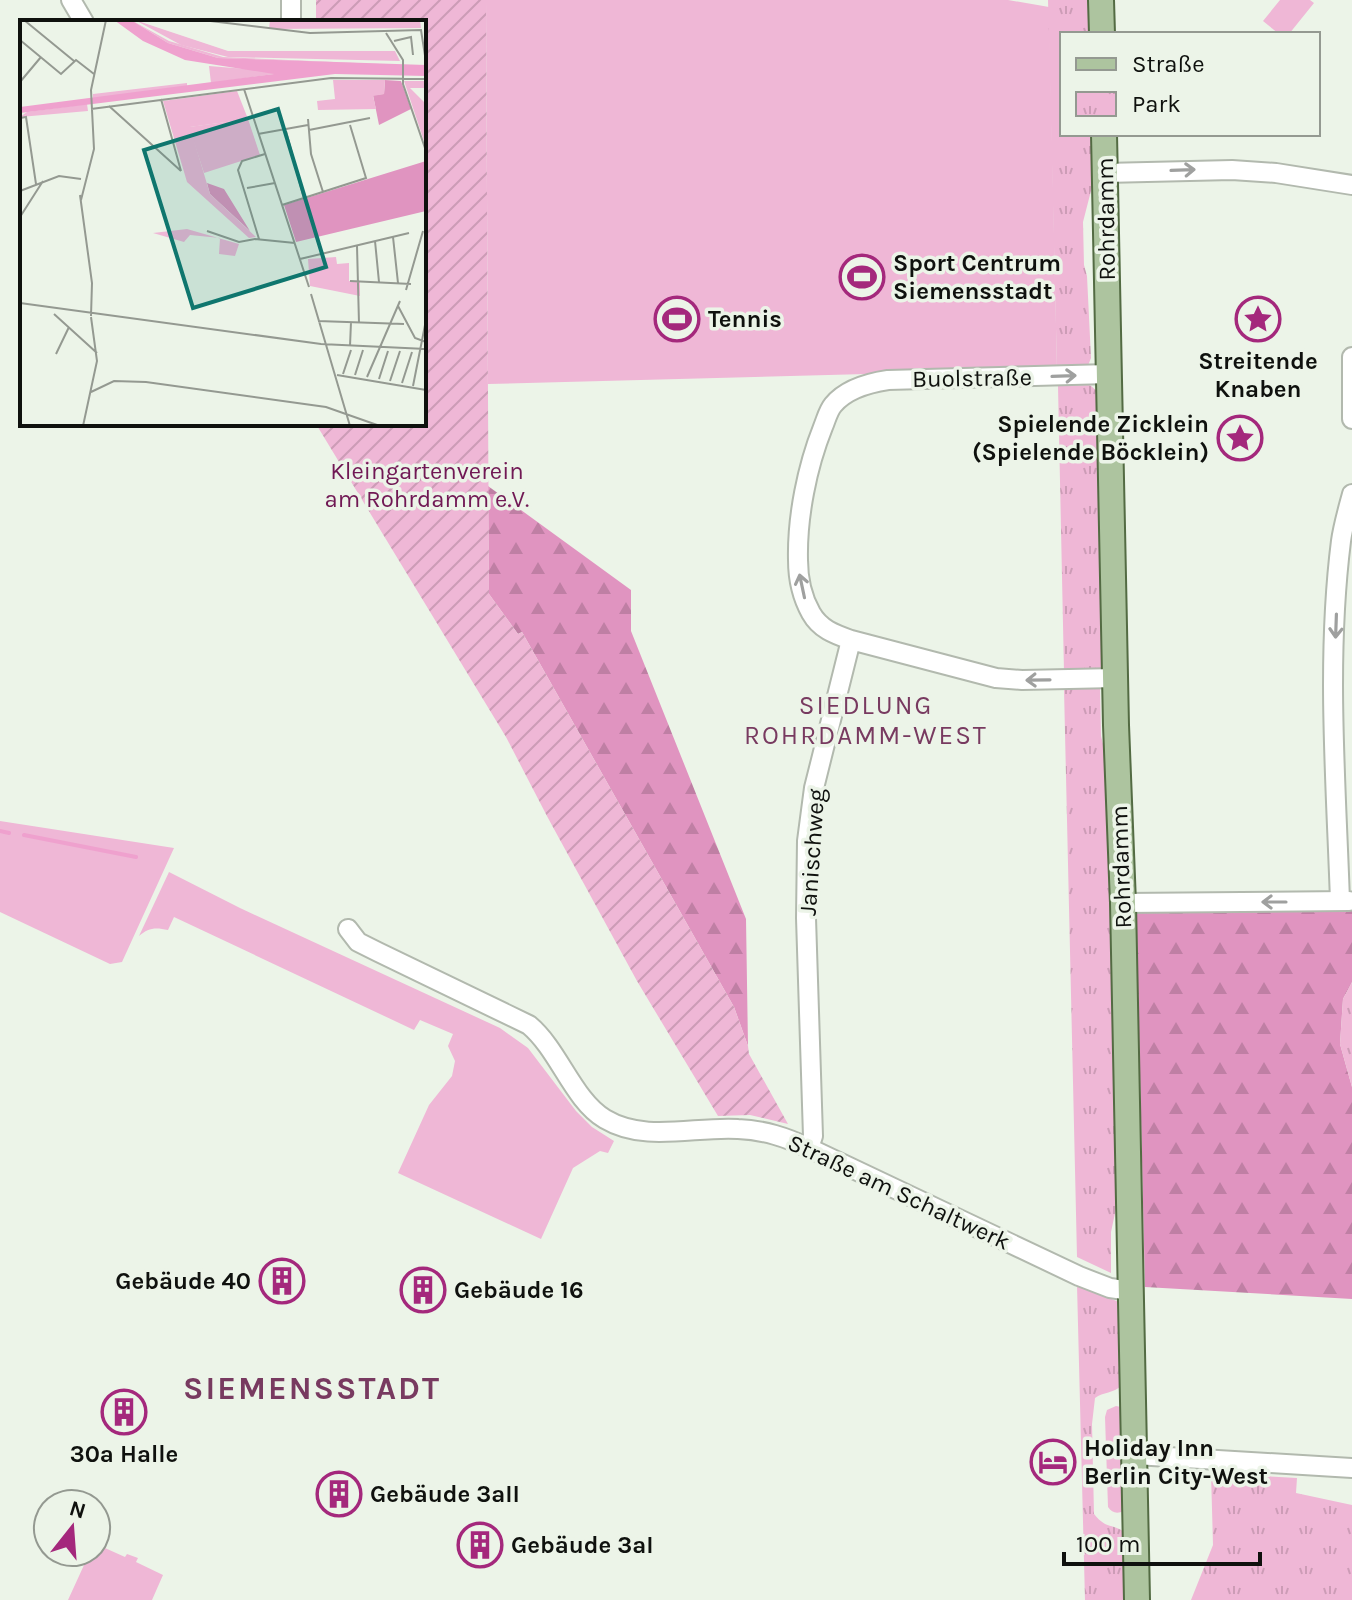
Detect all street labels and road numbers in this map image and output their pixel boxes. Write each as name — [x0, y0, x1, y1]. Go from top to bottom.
street label: Rohrdamm — [1091, 157, 1121, 281]
street label: Buolstraße — [912, 363, 1032, 393]
street label: Janischweg — [794, 787, 830, 916]
street label: Rohrdamm — [1105, 805, 1137, 929]
street label: Straße am Schaltwerk — [784, 1128, 1014, 1256]

